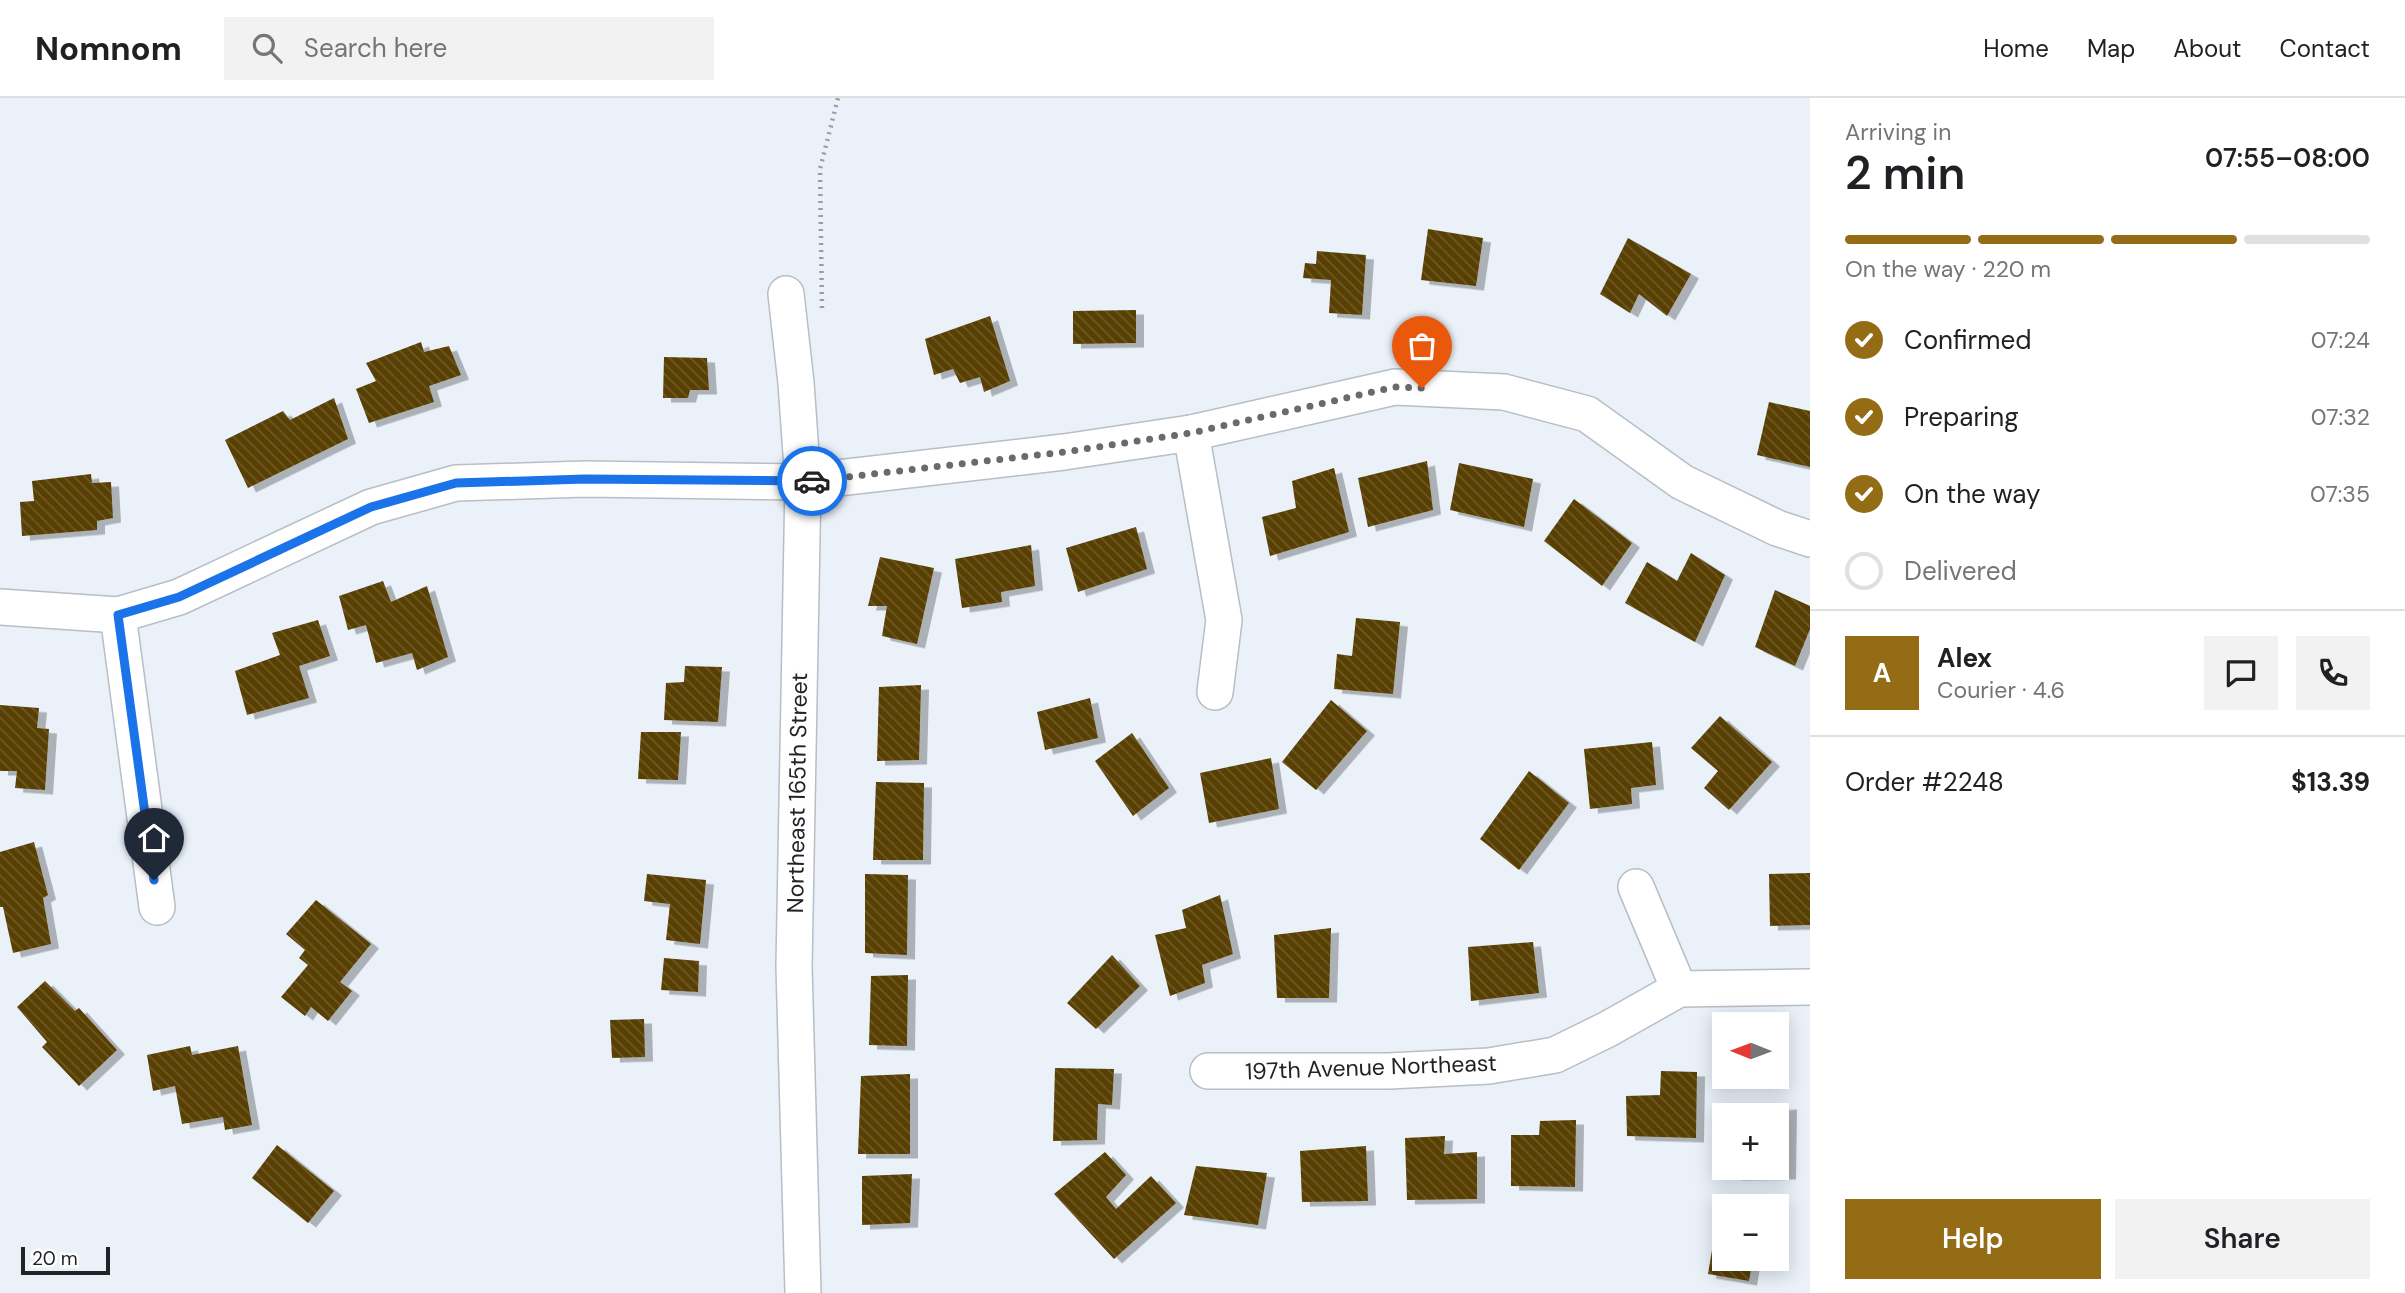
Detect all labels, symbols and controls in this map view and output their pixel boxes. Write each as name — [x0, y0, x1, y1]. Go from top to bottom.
search box — [224, 17, 714, 80]
text: Nomnom — [35, 27, 182, 70]
icon: search — [248, 29, 286, 67]
text: Search here — [304, 31, 447, 65]
text: Home — [1983, 33, 2049, 64]
text: Map — [2087, 33, 2135, 64]
text: About — [2173, 33, 2242, 64]
text: Contact — [2280, 33, 2370, 64]
text: Arriving in — [1845, 117, 1951, 147]
text: 07:55–08:00 — [2205, 141, 2370, 175]
text: 2 min — [1845, 143, 1965, 203]
text: On the way · 220 m — [1845, 254, 2051, 284]
pin — [1392, 316, 1452, 388]
icon: check — [1845, 321, 1883, 359]
text: Confirmed — [1904, 323, 2031, 357]
text: 07:24 — [2311, 325, 2370, 355]
icon: bag — [1403, 327, 1441, 365]
icon: check — [1845, 398, 1883, 436]
text: Preparing — [1904, 400, 2019, 434]
text: 07:32 — [2311, 402, 2370, 432]
courier — [777, 446, 847, 516]
icon: car — [793, 462, 831, 500]
icon: check — [1845, 475, 1883, 513]
text: On the way — [1904, 477, 2040, 511]
text: 07:35 — [2310, 479, 2370, 509]
text: Delivered — [1904, 554, 2017, 588]
button: chat — [2204, 636, 2278, 710]
button: phone — [2296, 636, 2370, 710]
text: Alex — [1937, 641, 1992, 675]
text: A — [1873, 656, 1891, 690]
street label: Northeast 165th Street — [780, 672, 814, 914]
text: Courier · 4.6 — [1937, 675, 2065, 705]
text: Order #2248 — [1845, 765, 2004, 799]
text: $13.39 — [2291, 765, 2370, 799]
pin — [124, 808, 184, 880]
icon: home — [135, 819, 173, 857]
north arrow — [1712, 1012, 1788, 1088]
map controls — [1712, 1012, 1789, 1271]
street label: 197th Avenue Northeast — [1245, 1048, 1497, 1086]
button: + — [1712, 1103, 1789, 1180]
button: − — [1712, 1194, 1789, 1271]
button: Help — [1845, 1199, 2101, 1279]
button: Share — [2115, 1199, 2370, 1279]
scale bar — [21, 1244, 110, 1276]
text: 20 m — [32, 1246, 78, 1271]

